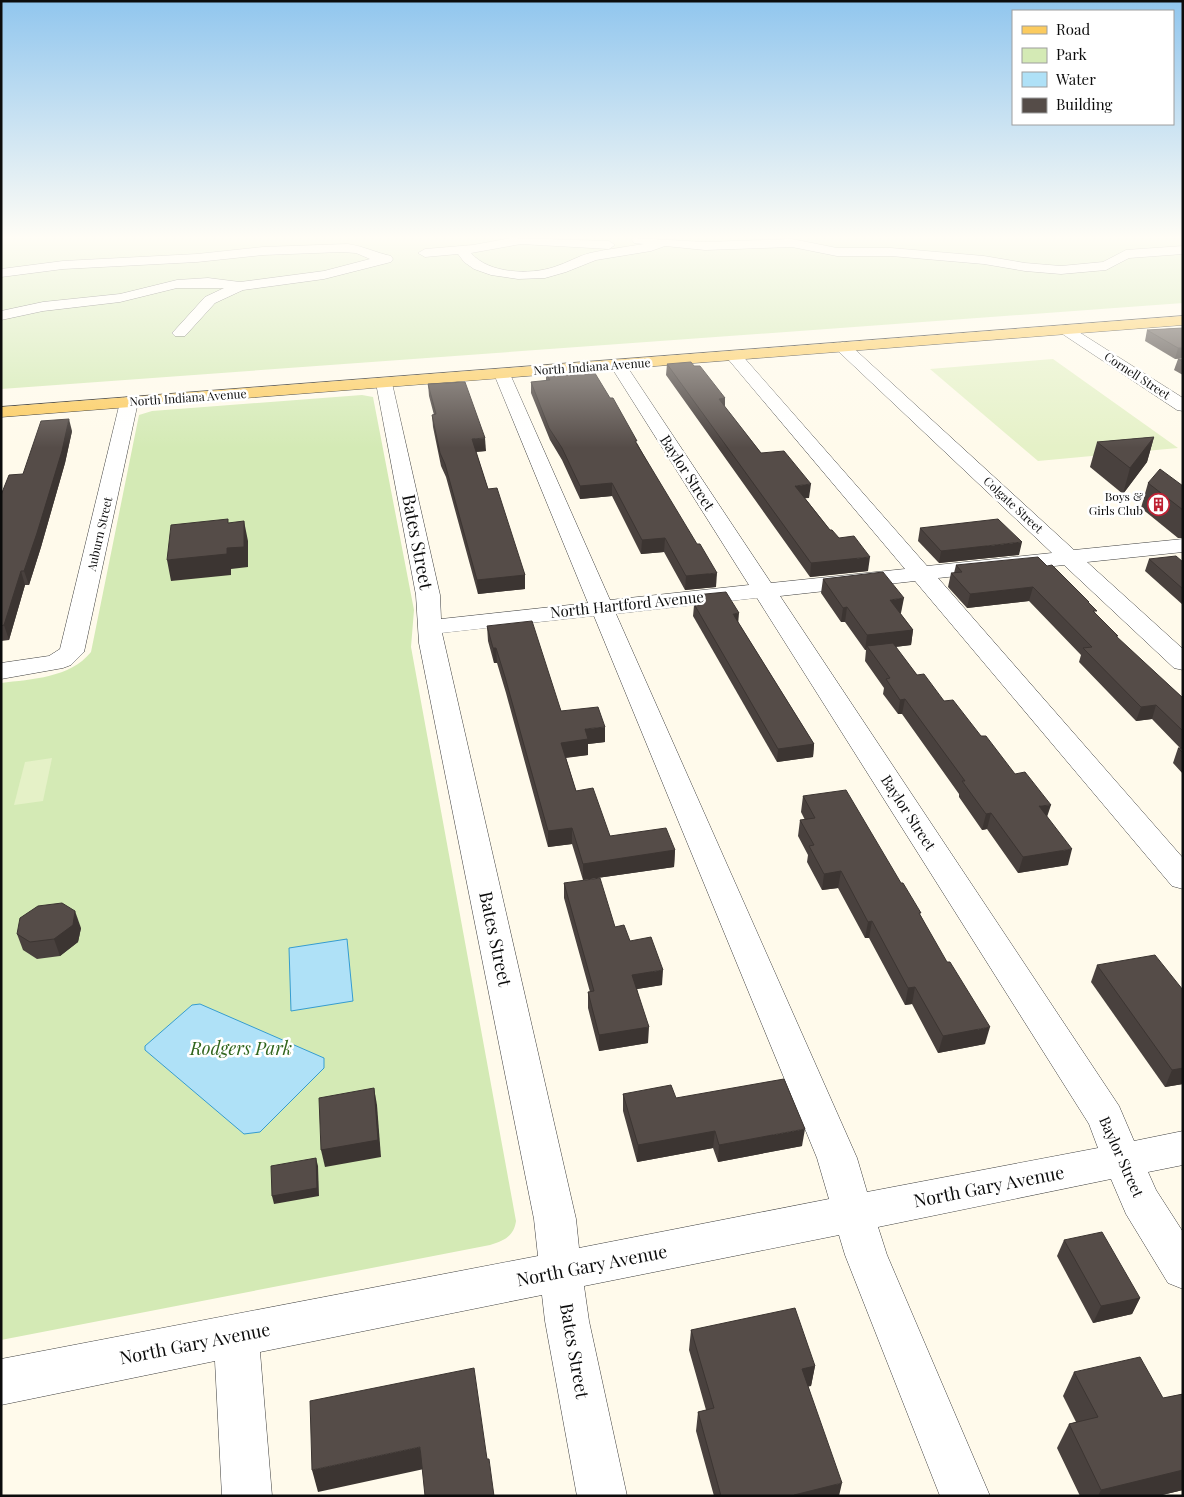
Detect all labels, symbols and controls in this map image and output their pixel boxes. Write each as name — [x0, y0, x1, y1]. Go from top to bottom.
legend — [1012, 10, 1174, 125]
text: Road — [1056, 19, 1090, 39]
text: Park — [1056, 44, 1088, 64]
text: Water — [1055, 69, 1096, 89]
text: Building — [1056, 94, 1113, 114]
street label: Cornell Street — [1102, 348, 1174, 403]
street label: North Indiana Avenue — [533, 354, 651, 378]
street label: North Indiana Avenue — [129, 385, 247, 409]
street label: Baylor Street — [656, 431, 720, 515]
street label: Colgate Street — [980, 473, 1047, 536]
place label: Boys & Girls Club — [1089, 488, 1143, 518]
street label: Bates Street — [397, 492, 439, 592]
building icon: Boys & Girls Club — [1147, 492, 1171, 516]
street label: Auburn Street — [82, 494, 115, 573]
street label: North Hartford Avenue — [549, 586, 705, 622]
street label: Baylor Street — [877, 771, 941, 855]
street label: Bates Street — [474, 889, 518, 989]
park label: Rodgers Park — [189, 1036, 292, 1060]
street label: Baylor Street — [1095, 1113, 1149, 1201]
street label: North Gary Avenue — [911, 1160, 1066, 1212]
street label: North Gary Avenue — [514, 1239, 669, 1291]
street label: Bates Street — [555, 1301, 595, 1401]
street label: North Gary Avenue — [117, 1317, 272, 1369]

